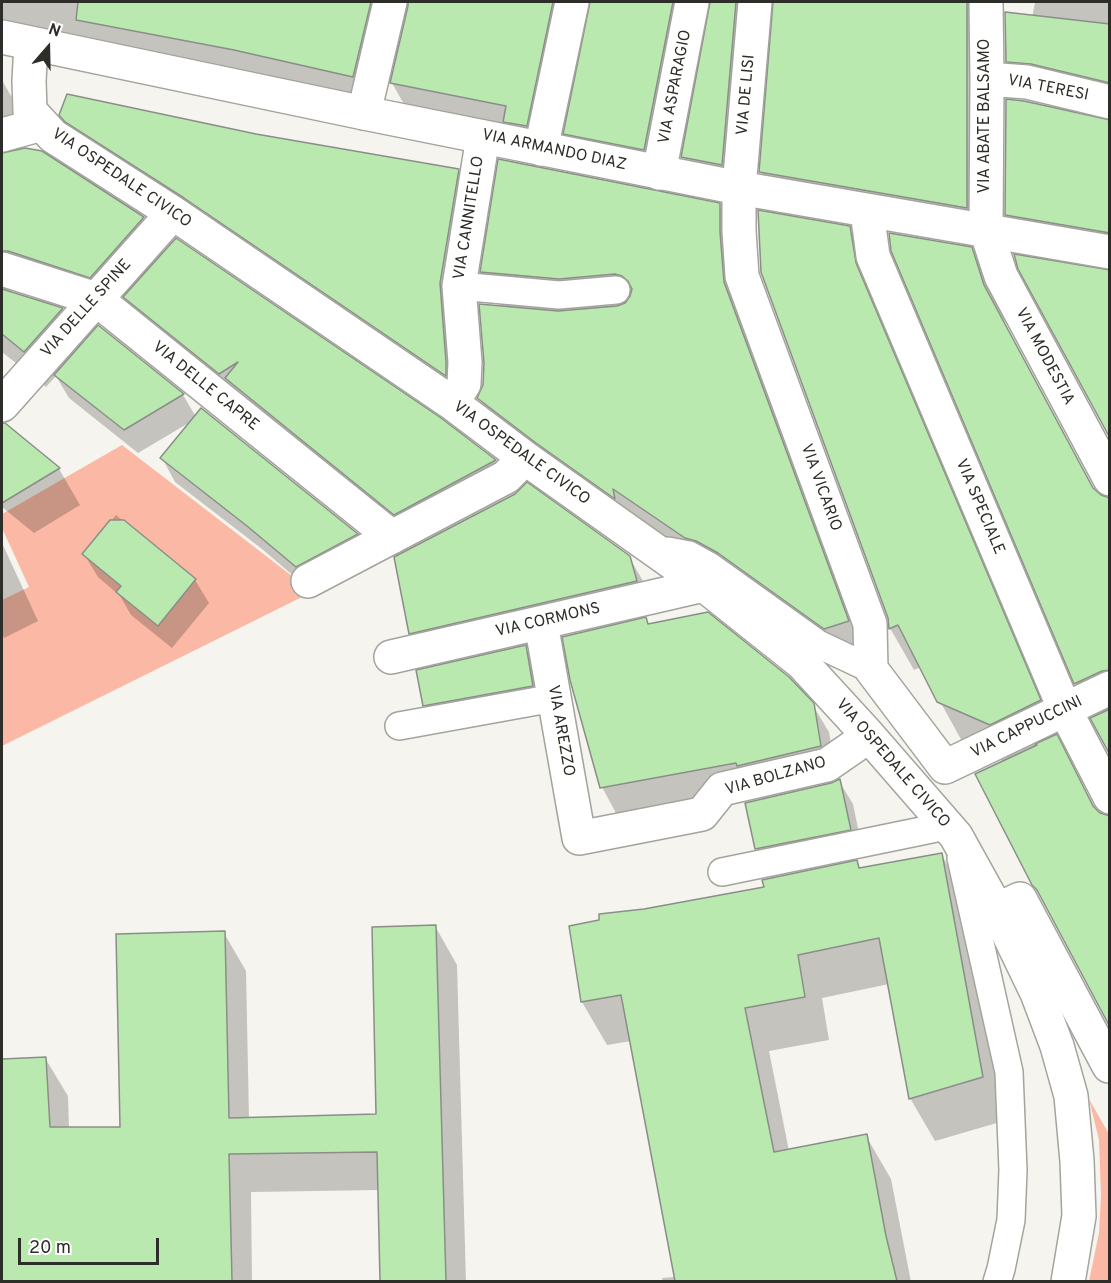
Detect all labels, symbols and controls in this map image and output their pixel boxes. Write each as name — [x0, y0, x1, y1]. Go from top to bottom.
north arrow — [18, 18, 78, 78]
text: N — [45, 20, 63, 42]
street label: VIA ASPARAGIO — [656, 28, 696, 146]
street label: VIA ABATE BALSAMO — [976, 39, 996, 193]
street label: VIA DE LISI — [734, 54, 760, 136]
street label: VIA TERESI — [1006, 72, 1090, 106]
street label: VIA OSPEDALE CIVICO — [47, 125, 195, 233]
street label: VIA ARMANDO DIAZ — [480, 126, 628, 176]
street label: VIA CANNITELLO — [451, 155, 489, 281]
street label: VIA DELLE SPINE — [38, 256, 136, 362]
street label: VIA MODESTIA — [1010, 305, 1078, 409]
street label: VIA DELLE CAPRE — [148, 338, 262, 436]
street label: VIA OSPEDALE CIVICO — [449, 398, 593, 510]
street label: VIA VICARIO — [795, 442, 845, 534]
street label: VIA SPECIALE — [950, 457, 1008, 557]
street label: VIA CORMONS — [494, 600, 602, 642]
street label: VIA AREZZO — [543, 684, 577, 778]
street label: VIA CAPPUCCINI — [968, 693, 1086, 763]
street label: VIA OSPEDALE CIVICO — [831, 696, 953, 832]
street label: VIA BOLZANO — [723, 753, 829, 801]
scale bar — [21, 1226, 162, 1264]
text: 20 m — [29, 1237, 71, 1260]

